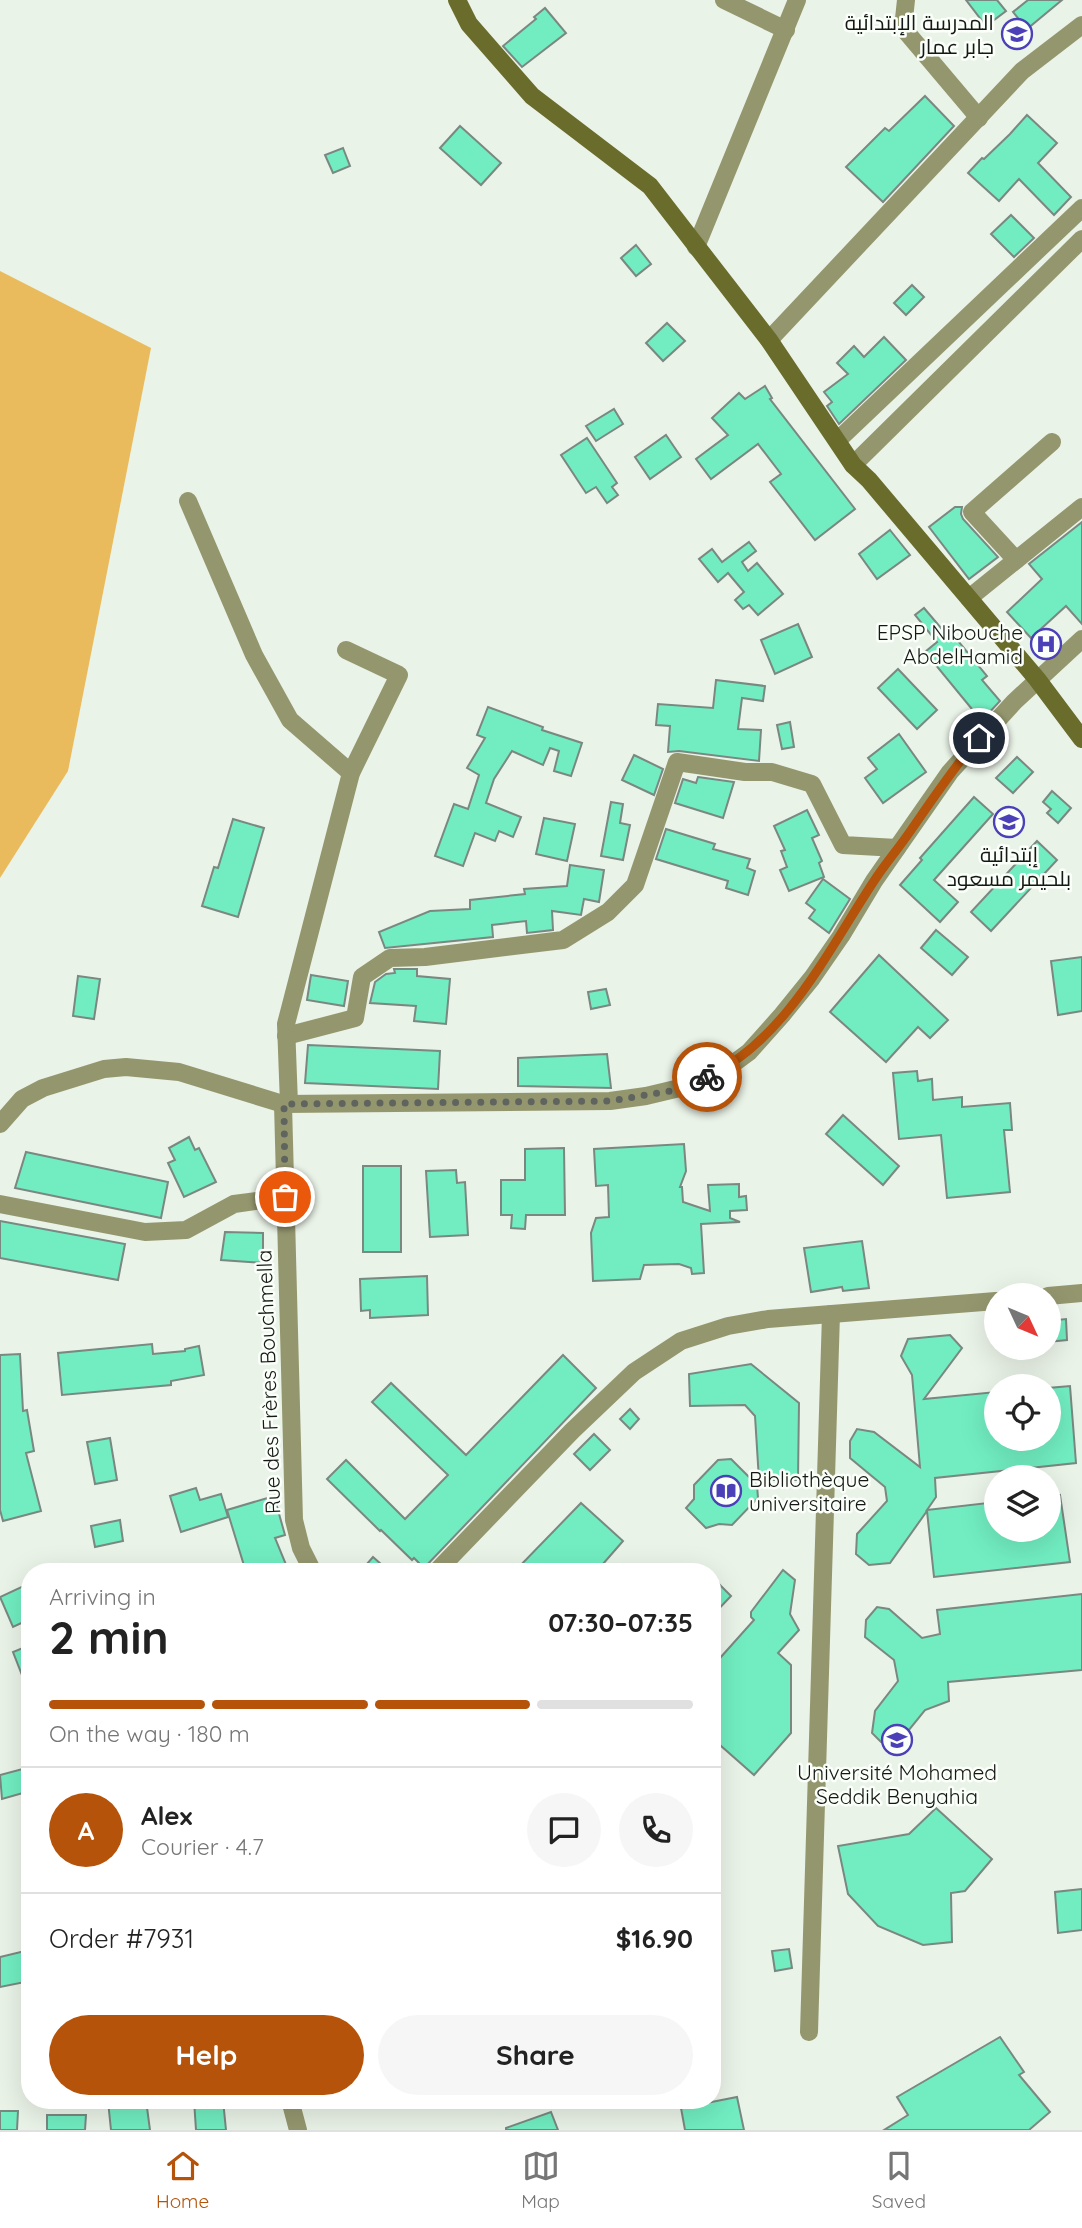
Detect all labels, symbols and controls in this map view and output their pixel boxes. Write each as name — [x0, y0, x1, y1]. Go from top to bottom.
place label: المدرسة الإبتدائية جابر عمار — [845, 9, 994, 59]
school or university icon: المدرسة الإبتدائية جابر عمار — [1000, 17, 1034, 51]
place label: EPSP Nibouche AbdelHamid — [877, 619, 1023, 669]
hospital icon: EPSP Nibouche AbdelHamid — [1029, 627, 1063, 661]
pin — [949, 708, 1009, 768]
icon: home — [960, 719, 998, 757]
school or university icon: إبتدائية بلحيمر مسعود — [992, 805, 1026, 839]
place label: إبتدائية بلحيمر مسعود — [947, 841, 1071, 891]
courier — [672, 1042, 742, 1112]
icon: bike — [688, 1058, 726, 1096]
pin — [255, 1167, 315, 1227]
icon: bag — [266, 1178, 304, 1216]
street label: Rue des Frères Bouchmella — [250, 1249, 286, 1515]
north arrow — [984, 1283, 1060, 1360]
map controls — [984, 1283, 1061, 1542]
button: locate — [984, 1374, 1061, 1451]
button: layers — [984, 1465, 1061, 1542]
place label: Bibliothèque universitaire — [749, 1466, 869, 1516]
library icon: Bibliothèque universitaire — [709, 1474, 743, 1508]
text: Arriving in — [49, 1582, 156, 1611]
text: 07:30–07:35 — [548, 1606, 693, 1639]
text: 2 min — [49, 1608, 169, 1666]
text: On the way · 180 m — [49, 1719, 250, 1748]
school or university icon: Université Mohamed Seddik Benyahia — [880, 1723, 914, 1757]
place label: Université Mohamed Seddik Benyahia — [797, 1759, 997, 1809]
button: chat — [527, 1793, 601, 1867]
button: phone — [619, 1793, 693, 1867]
text: Alex — [141, 1799, 192, 1832]
text: A — [78, 1814, 94, 1847]
text: Courier · 4.7 — [141, 1832, 264, 1861]
text: Order #7931 — [49, 1922, 194, 1955]
text: $16.90 — [616, 1922, 693, 1955]
button: Help — [49, 2015, 364, 2095]
button: Share — [378, 2015, 693, 2095]
tab: Home — [156, 2147, 209, 2213]
tab: Map — [521, 2147, 560, 2213]
tab: Saved — [872, 2147, 926, 2213]

